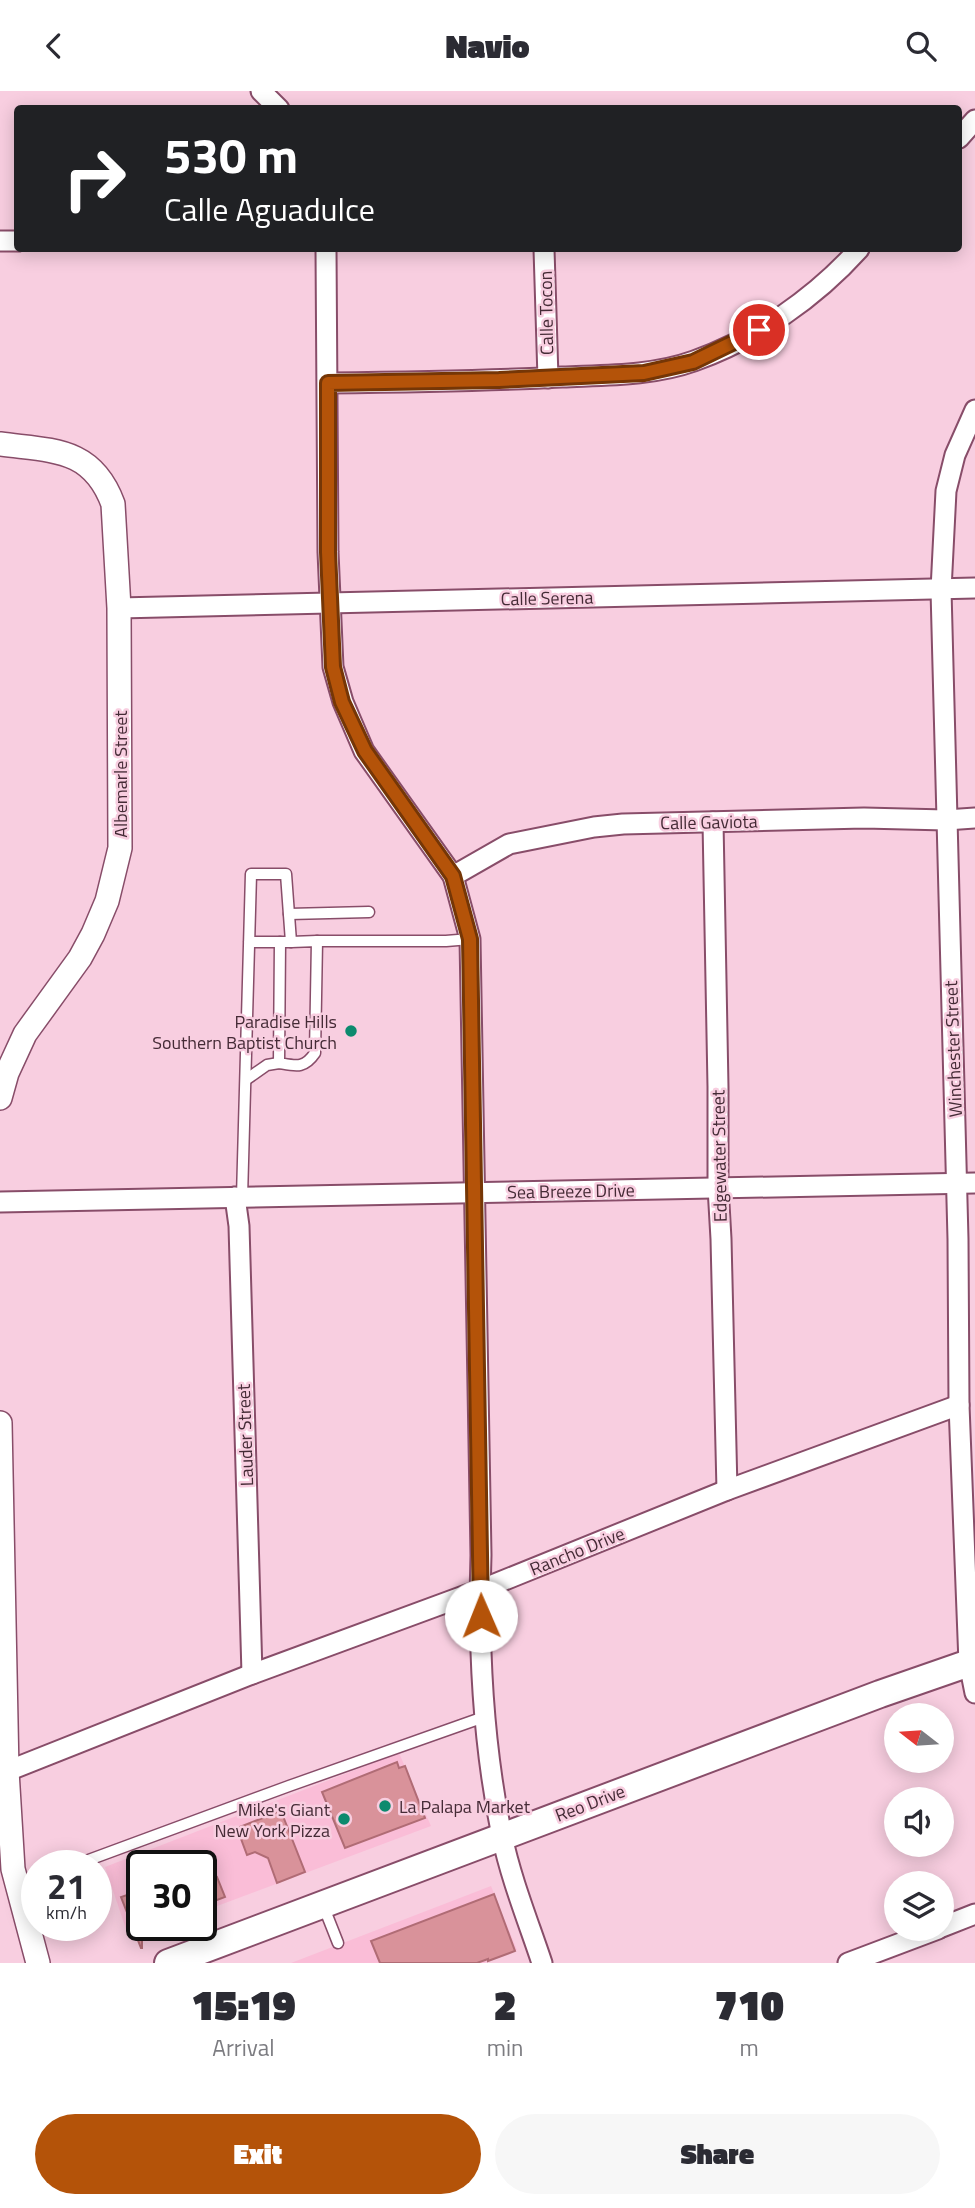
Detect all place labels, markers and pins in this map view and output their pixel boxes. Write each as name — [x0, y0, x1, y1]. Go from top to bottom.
pin — [729, 300, 789, 360]
place label: Paradise Hills Southern Baptist Church — [152, 1008, 337, 1056]
marker: Paradise Hills Southern Baptist Church — [343, 1023, 359, 1039]
place label: La Palapa Market — [399, 1793, 531, 1820]
place label: Mike's Giant New York Pizza — [214, 1796, 331, 1844]
marker: La Palapa Market — [377, 1798, 393, 1814]
marker: Mike's Giant New York Pizza — [336, 1811, 352, 1827]

